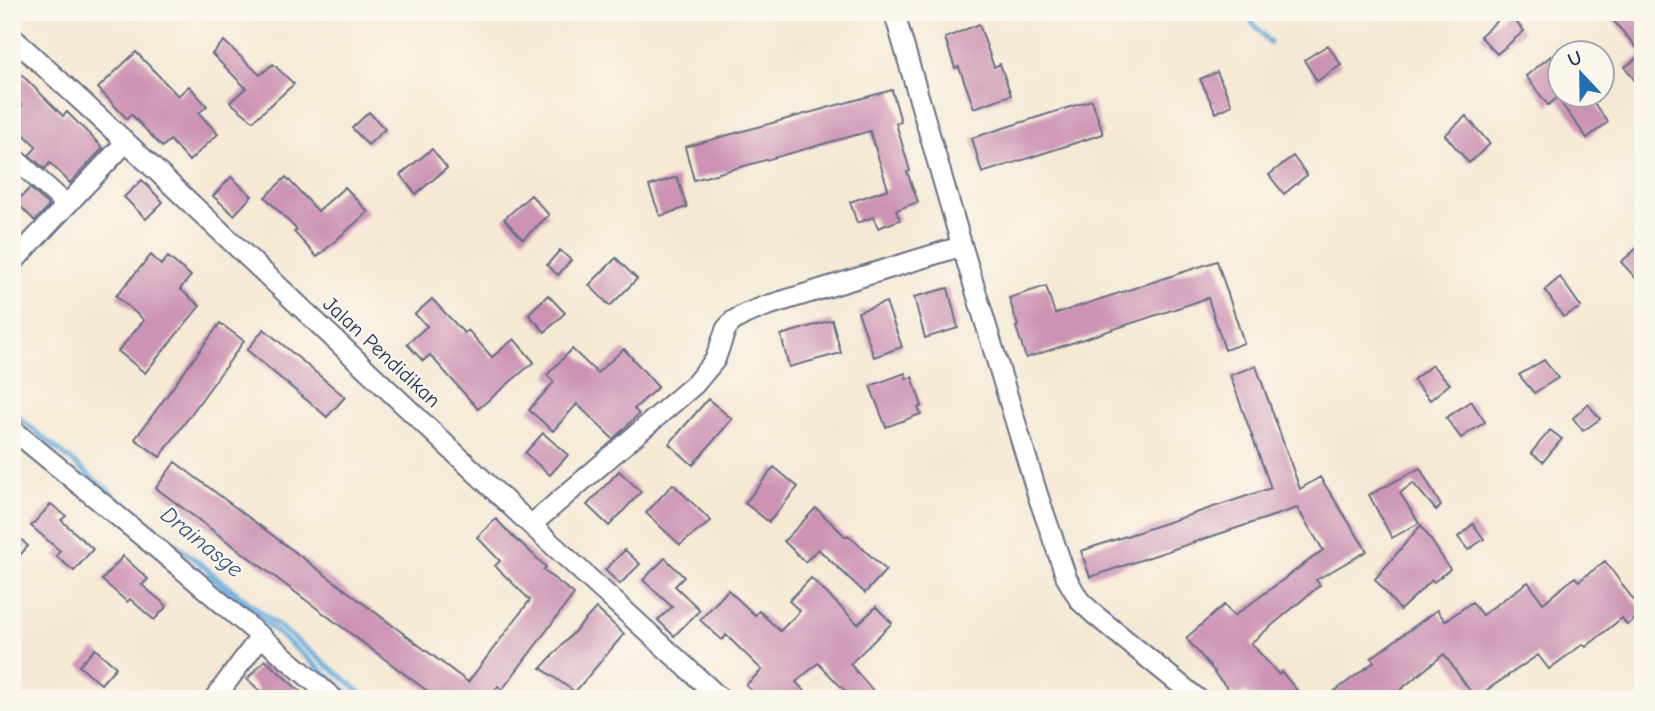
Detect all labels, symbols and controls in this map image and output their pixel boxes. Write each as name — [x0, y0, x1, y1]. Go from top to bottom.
north arrow — [1546, 38, 1616, 108]
text: U — [1565, 47, 1585, 72]
street label: Jalan Pendidikan — [318, 292, 446, 412]
water label: Drainasge — [156, 501, 249, 583]

